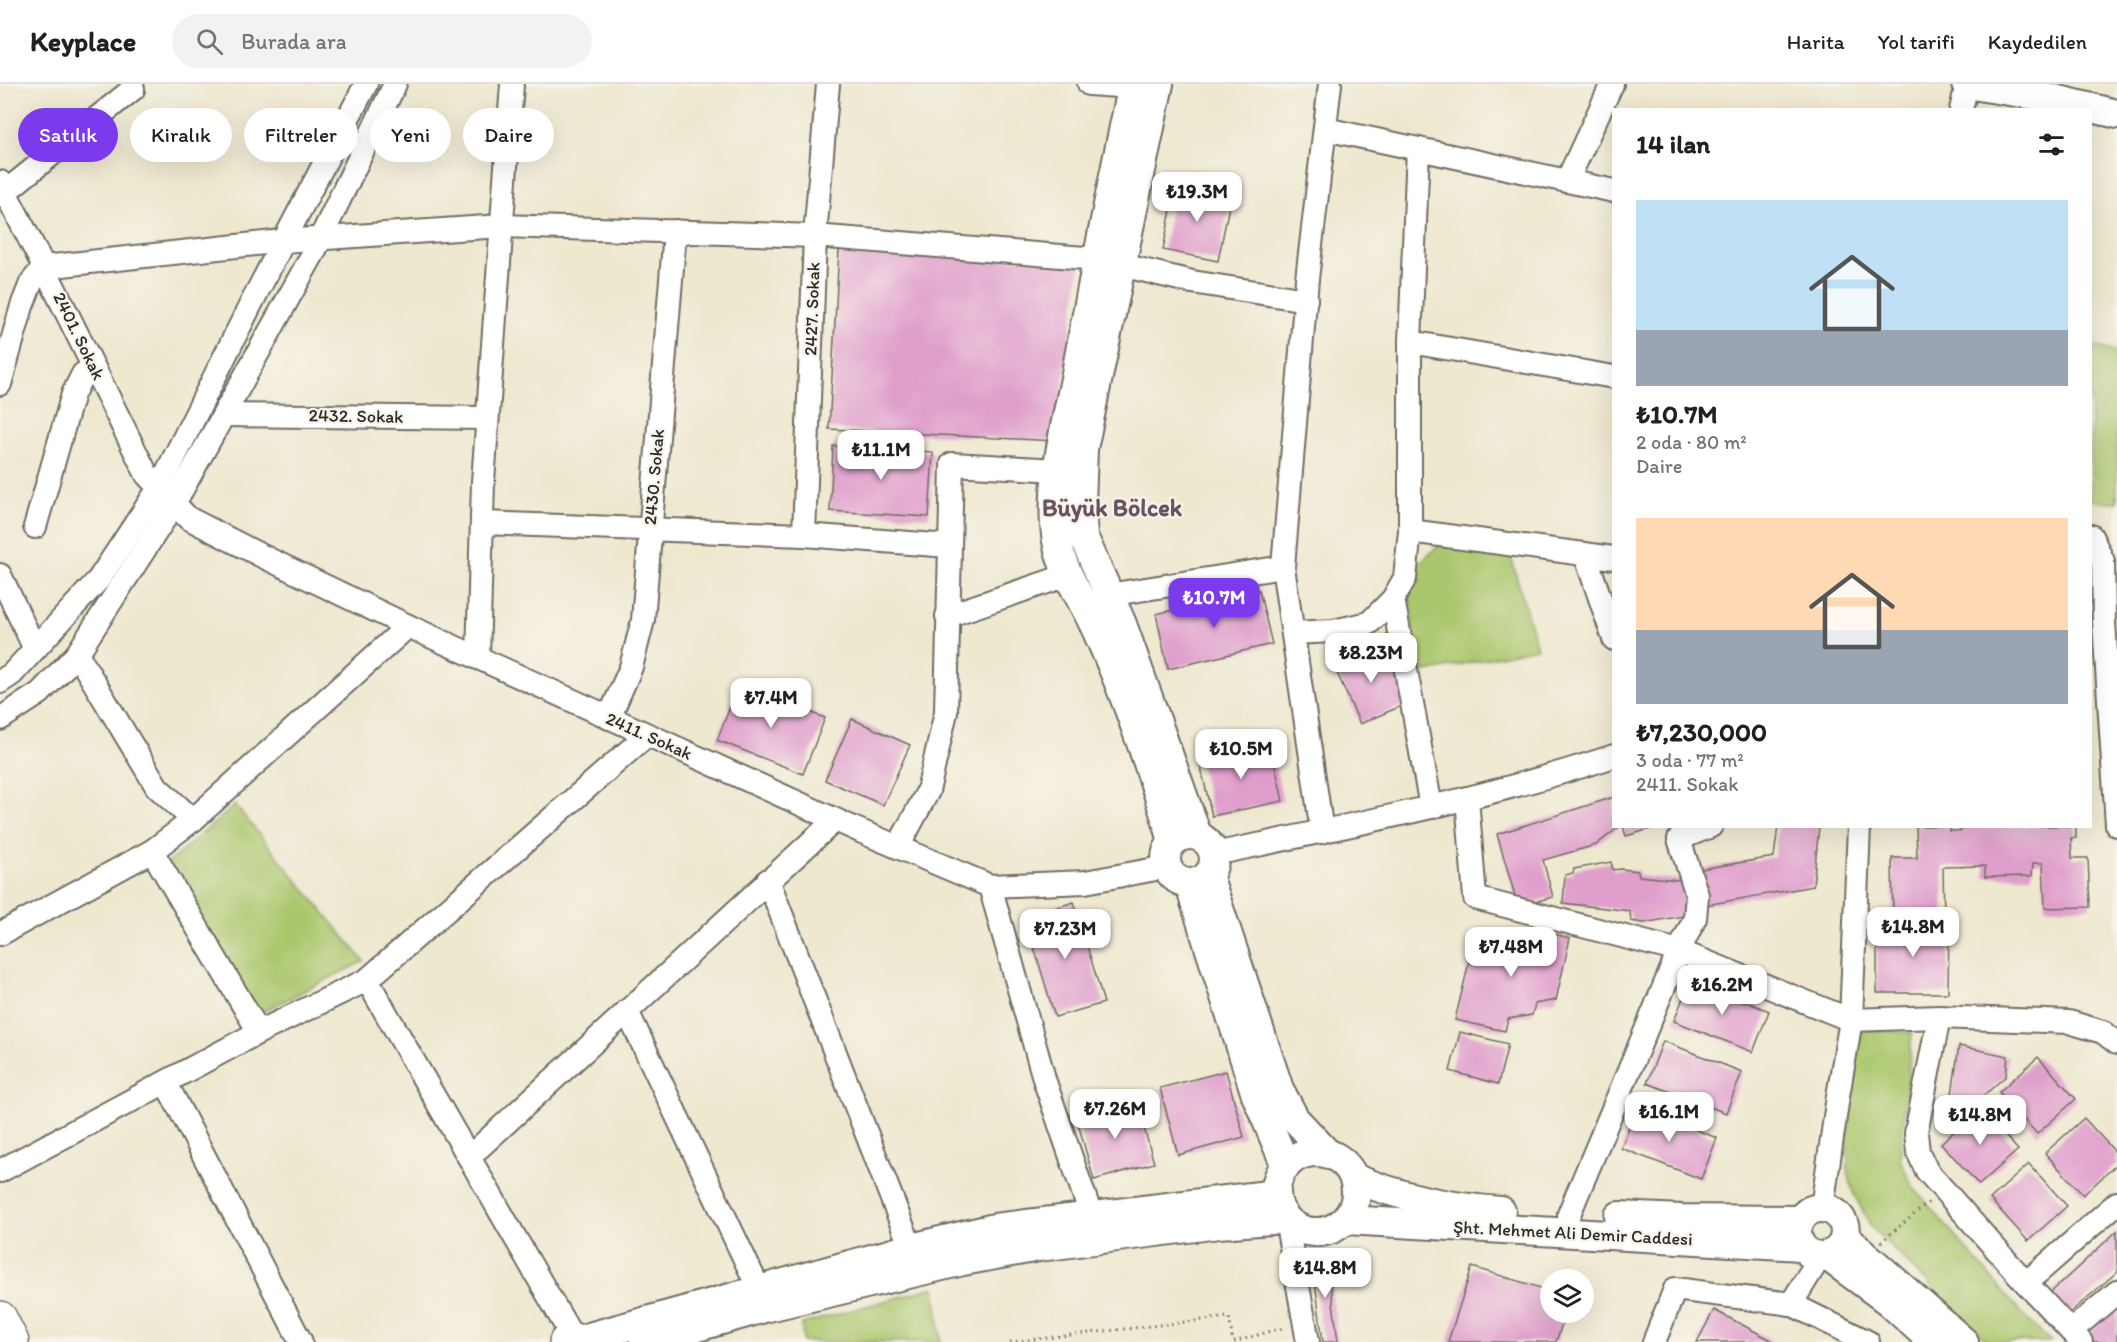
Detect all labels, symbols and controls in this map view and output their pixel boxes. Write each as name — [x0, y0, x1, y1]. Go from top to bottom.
search box — [172, 14, 592, 68]
text: Keyplace — [30, 24, 136, 58]
icon: search — [193, 25, 226, 58]
text: Burada ara — [241, 28, 346, 55]
text: Harita — [1787, 29, 1845, 54]
text: Yol tarifi — [1878, 29, 1955, 54]
text: Kaydedilen — [1988, 29, 2087, 54]
chip: Satılık — [18, 108, 118, 162]
chip: Kiralık — [130, 108, 232, 162]
chip: Filtreler — [244, 108, 358, 162]
chip: Yeni — [370, 108, 451, 162]
chip: Daire — [463, 108, 554, 162]
text: 14 ilan — [1636, 128, 1710, 160]
icon: filters — [2035, 128, 2068, 161]
pin: ₺19.3M — [1148, 172, 1246, 223]
text: ₺19.3M — [1166, 179, 1228, 203]
icon: home — [1798, 239, 1906, 347]
street label: 2427. Sokak — [799, 262, 825, 356]
street label: 2401. Sokak — [48, 289, 110, 383]
text: ₺10.7M — [1636, 398, 1718, 430]
street label: 2432. Sokak — [308, 404, 404, 428]
street label: 2430. Sokak — [639, 428, 669, 526]
pin: ₺11.1M — [832, 430, 930, 481]
text: 2 oda · 80 m² — [1636, 430, 1747, 454]
text: ₺11.1M — [851, 437, 911, 461]
text: Daire — [1636, 454, 1682, 478]
district label: Büyük Bölcek — [1042, 493, 1183, 523]
icon: home — [1798, 557, 1906, 665]
pin: ₺10.7M — [1165, 578, 1263, 629]
text: ₺10.7M — [1183, 585, 1245, 609]
pin: ₺8.23M — [1322, 633, 1420, 684]
text: ₺8.23M — [1339, 640, 1403, 664]
pin: ₺7.4M — [729, 678, 813, 729]
text: ₺7.4M — [744, 685, 798, 709]
street label: 2411. Sokak — [602, 707, 696, 765]
text: ₺7,230,000 — [1636, 716, 1767, 748]
pin: ₺10.5M — [1192, 729, 1290, 780]
text: ₺10.5M — [1209, 736, 1273, 760]
text: 3 oda · 77 m² — [1636, 748, 1744, 772]
text: 2411. Sokak — [1636, 772, 1738, 796]
pin: ₺14.8M — [1864, 907, 1962, 958]
pin: ₺7.23M — [1016, 909, 1114, 960]
text: ₺14.8M — [1881, 914, 1945, 938]
text: ₺7.23M — [1034, 916, 1096, 940]
pin: ₺7.48M — [1462, 927, 1560, 978]
text: ₺7.48M — [1479, 934, 1543, 958]
pin: ₺16.2M — [1673, 965, 1771, 1016]
text: ₺16.2M — [1691, 972, 1753, 996]
pin: ₺7.26M — [1066, 1089, 1164, 1140]
pin: ₺16.1M — [1620, 1092, 1718, 1143]
pin: ₺14.8M — [1931, 1095, 2029, 1146]
text: ₺7.26M — [1084, 1096, 1146, 1120]
text: ₺16.1M — [1639, 1099, 1699, 1123]
text: ₺14.8M — [1948, 1102, 2012, 1126]
street label: Şht. Mehmet Ali Demir Caddesi — [1453, 1216, 1693, 1250]
pin: ₺14.8M — [1276, 1248, 1374, 1299]
text: ₺14.8M — [1293, 1255, 1357, 1279]
map controls — [1540, 1269, 1594, 1323]
button: layers — [1540, 1269, 1594, 1323]

